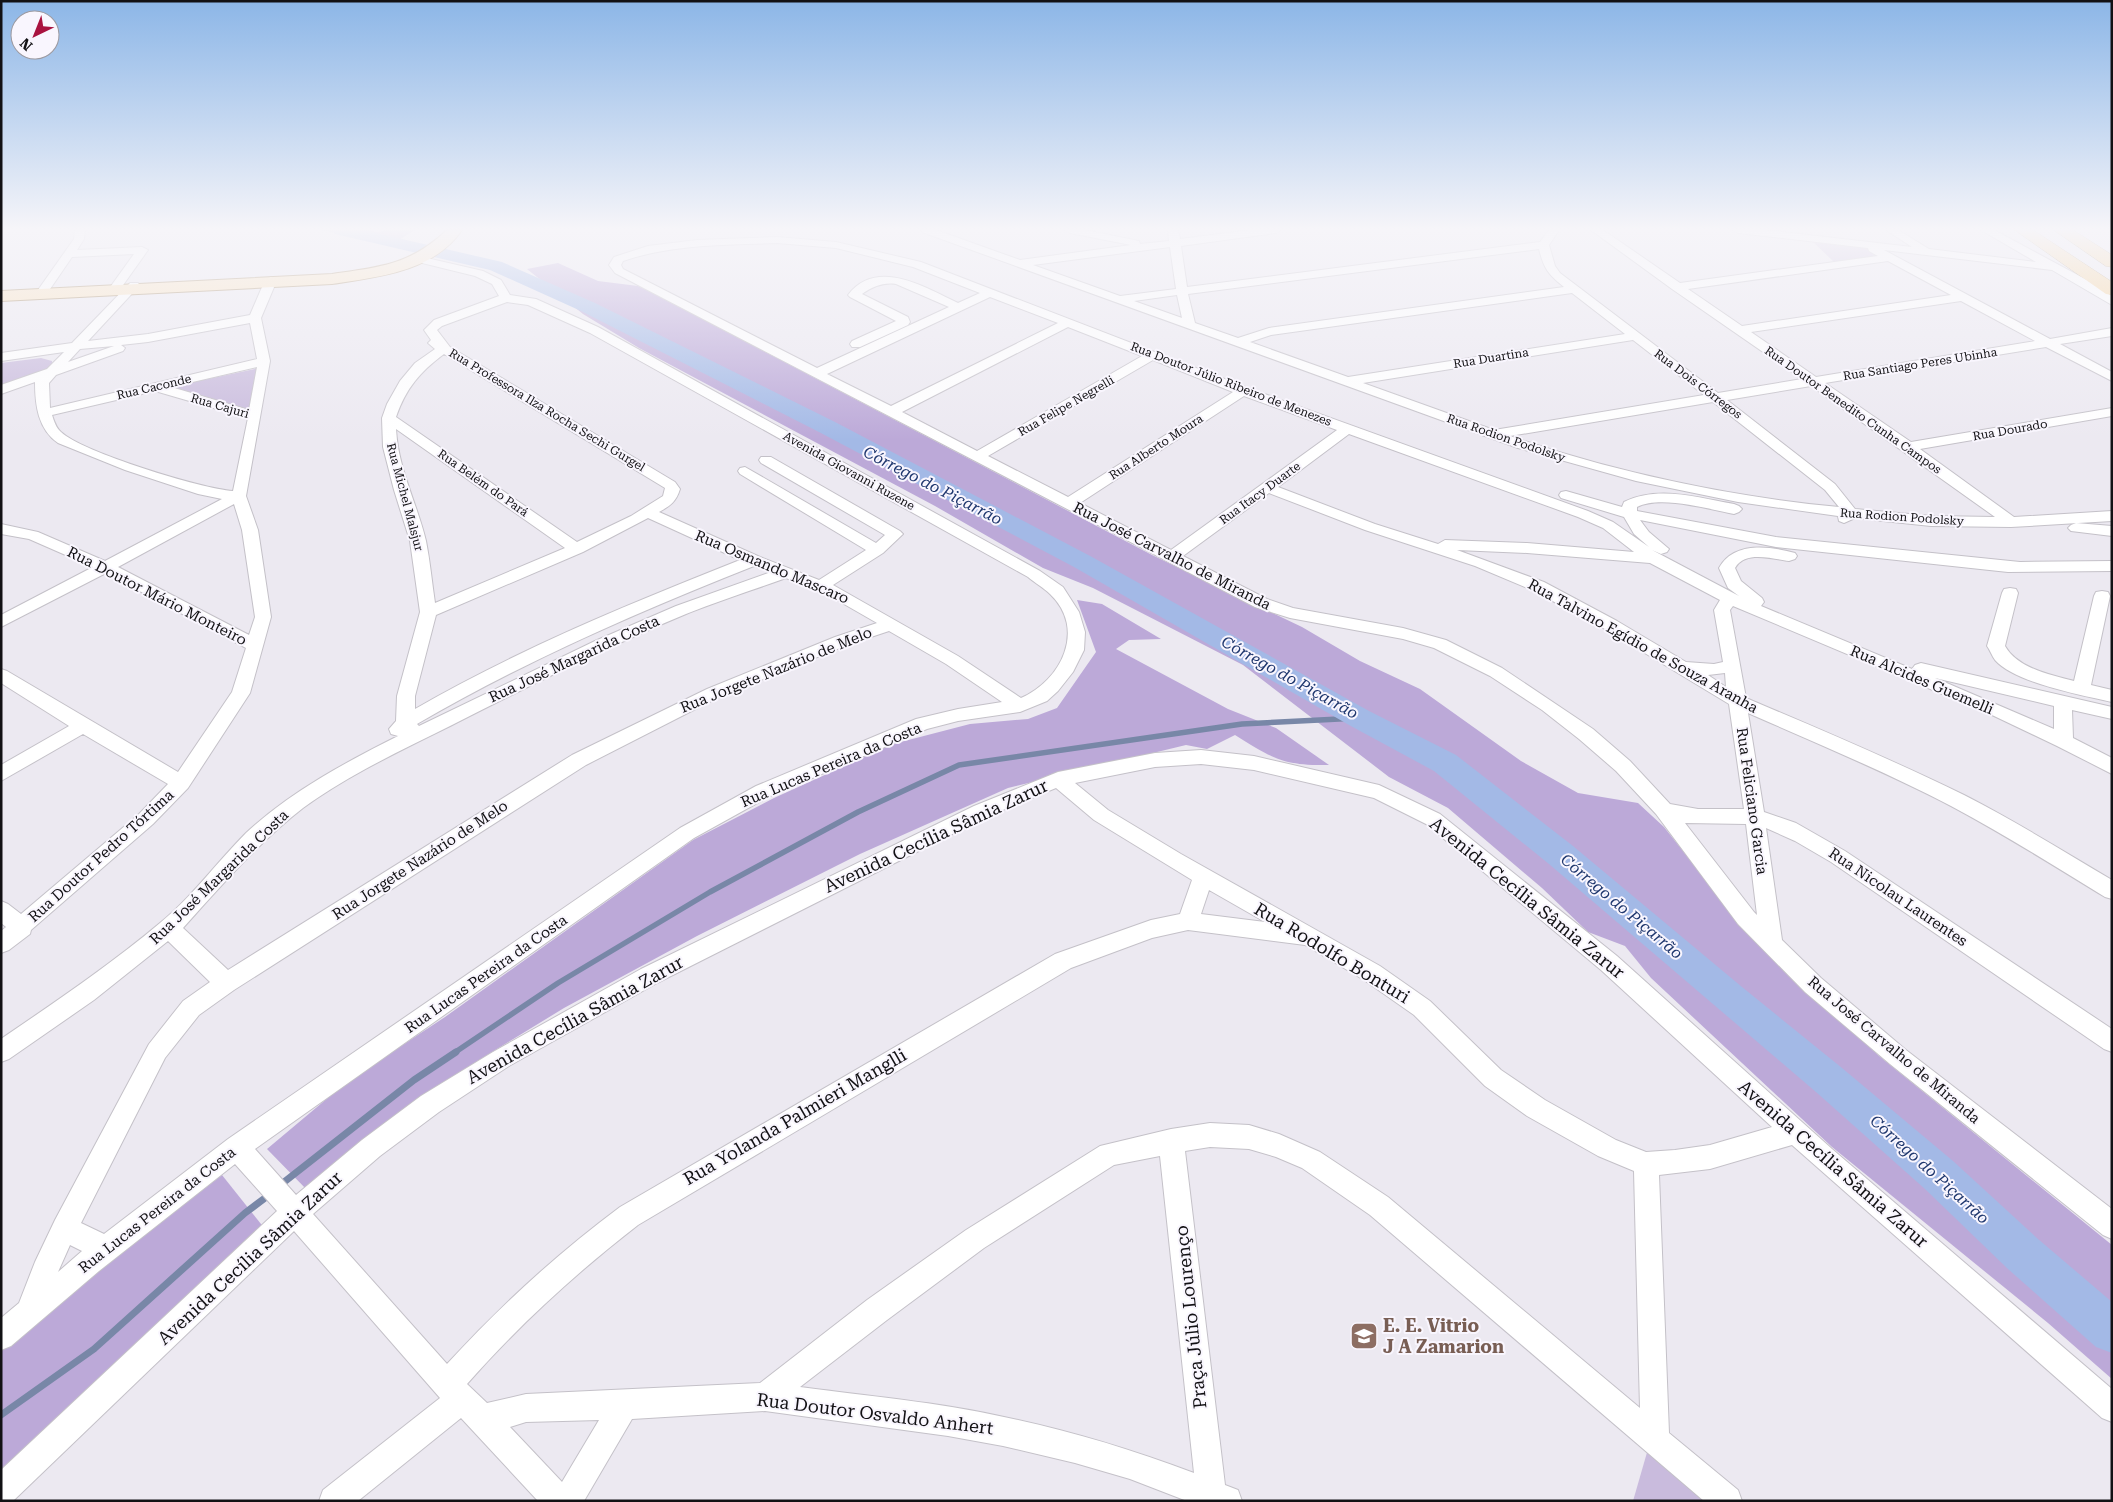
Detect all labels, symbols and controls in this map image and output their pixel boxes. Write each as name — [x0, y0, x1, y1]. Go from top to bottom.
north arrow — [10, 10, 60, 60]
text: N — [17, 35, 36, 54]
street label: Rua Doutor Júlio Ribeiro de Menezes — [1129, 339, 1334, 429]
street label: Rua Doutor Benedito Cunha Campos — [1762, 343, 1944, 477]
street label: Rua Duartina — [1452, 345, 1530, 371]
street label: Rua Santiago Peres Ubinha — [1842, 345, 1999, 383]
street label: Rua Professora Ilza Rocha Sechi Gurgel — [446, 346, 648, 474]
street label: Rua Dois Córregos — [1651, 346, 1745, 422]
street label: Rua Caconde — [115, 372, 193, 402]
street label: Rua Felipe Negrelli — [1015, 373, 1117, 439]
street label: Rua Cajuri — [189, 391, 251, 421]
street label: Rua Alberto Moura — [1106, 411, 1206, 483]
street label: Rua Rodion Podolsky — [1445, 411, 1568, 465]
street label: Rua Dourado — [1972, 417, 2048, 443]
street label: Avenida Giovanni Ruzene — [781, 429, 917, 513]
street label: Rua Michel Malsjur — [384, 441, 426, 553]
water label: Córrego do Piçarrão — [860, 442, 1005, 529]
street label: Rua Belém do Pará — [435, 446, 531, 520]
street label: Rua Itacy Duarte — [1217, 459, 1304, 527]
street label: Rua José Carvalho de Miranda — [1070, 498, 1274, 614]
street label: Rua Rodion Podolsky — [1840, 506, 1965, 528]
street label: Rua Osmando Mascaro — [692, 526, 852, 608]
street label: Rua Doutor Mário Monteiro — [64, 543, 250, 649]
street label: Rua Talvino Egídio de Souza Aranha — [1525, 575, 1761, 717]
street label: Rua José Margarida Costa — [486, 612, 662, 706]
street label: Rua Jorgete Nazário de Melo — [677, 623, 875, 717]
water label: Córrego do Piçarrão — [1218, 632, 1361, 723]
street label: Rua Alcides Guemelli — [1848, 642, 1997, 718]
street label: Rua Lucas Pereira da Costa — [738, 719, 924, 811]
street label: Rua Feliciano Garcia — [1733, 726, 1771, 876]
street label: Avenida Cecília Sâmia Zarur — [821, 774, 1051, 897]
street label: Rua Doutor Pedro Tórtima — [25, 786, 177, 926]
street label: Rua Jorgete Nazário de Melo — [329, 797, 511, 923]
street label: Rua José Margarida Costa — [146, 806, 292, 948]
street label: Avenida Cecília Sâmia Zarur — [1426, 813, 1629, 983]
street label: Rua Nicolau Laurentes — [1825, 844, 1971, 950]
water label: Córrego do Piçarrão — [1557, 850, 1686, 963]
street label: Rua Rodolfo Bonturi — [1251, 898, 1414, 1007]
street label: Rua Lucas Pereira da Costa — [401, 911, 571, 1037]
street label: Avenida Cecília Sâmia Zarur — [463, 951, 687, 1088]
street label: Rua José Carvalho de Miranda — [1804, 973, 1984, 1127]
street label: Rua Yolanda Palmieri Manglli — [679, 1044, 910, 1189]
street label: Avenida Cecília Sâmia Zarur — [1734, 1076, 1932, 1252]
water label: Córrego do Piçarrão — [1866, 1111, 1993, 1228]
street label: Rua Lucas Pereira da Costa — [75, 1143, 239, 1277]
street label: Avenida Cecília Sâmia Zarur — [153, 1167, 346, 1349]
street label: Praça Júlio Lourenço — [1170, 1224, 1211, 1410]
place label: E. E. Vitrio J A Zamarion — [1383, 1315, 1504, 1357]
school or university icon: E. E. Vitrio J A Zamarion — [1349, 1321, 1379, 1351]
street label: Rua Doutor Osvaldo Anhert — [755, 1389, 995, 1438]

